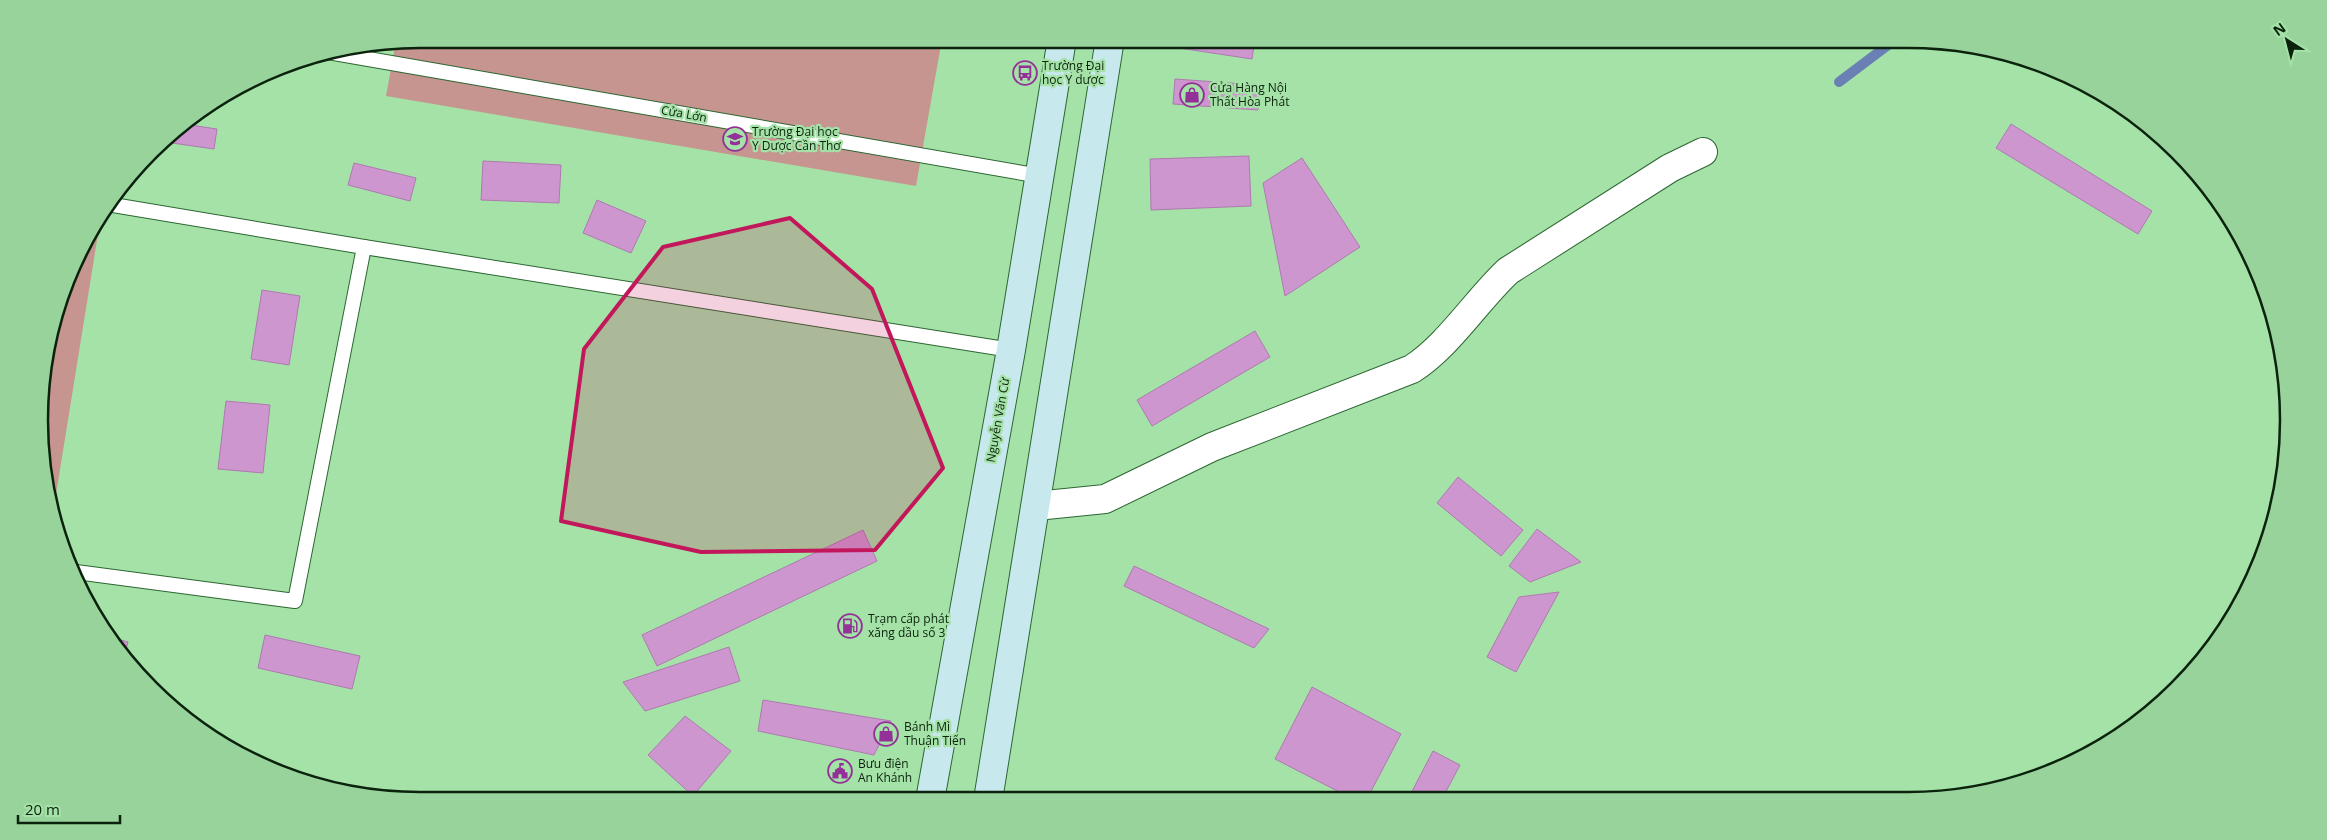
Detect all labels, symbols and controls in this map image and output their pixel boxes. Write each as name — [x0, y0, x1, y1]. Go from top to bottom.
north arrow — [2262, 15, 2312, 65]
text: N — [2269, 18, 2289, 40]
place label: Trường Đại học Y dược — [1042, 57, 1104, 88]
bus stop icon: Trường Đại học Y dược — [1012, 60, 1038, 86]
place label: Cửa Hàng Nội Thất Hòa Phát — [1210, 79, 1289, 110]
shop icon: Cửa Hàng Nội Thất Hòa Phát — [1179, 82, 1205, 108]
street label: Cửa Lớn — [660, 101, 708, 126]
place label: Trường Đại học Y Dược Cần Thơ — [752, 123, 841, 154]
school or university icon: Trường Đại học Y Dược Cần Thơ — [722, 126, 748, 152]
street label: Nguyễn Văn Cừ — [982, 375, 1014, 464]
place label: Trạm cấp phát xăng dầu số 3 — [868, 610, 949, 641]
fuel station icon: Trạm cấp phát xăng dầu số 3 — [837, 613, 863, 639]
place label: Bánh Mì Thuận Tiến — [904, 718, 966, 749]
shop icon: Bánh Mì Thuận Tiến — [873, 721, 899, 747]
place label: Bưu điện An Khánh — [858, 755, 912, 786]
public building icon: Bưu điện An Khánh — [827, 758, 853, 784]
scale bar — [18, 792, 120, 824]
text: 20 m — [25, 799, 60, 819]

